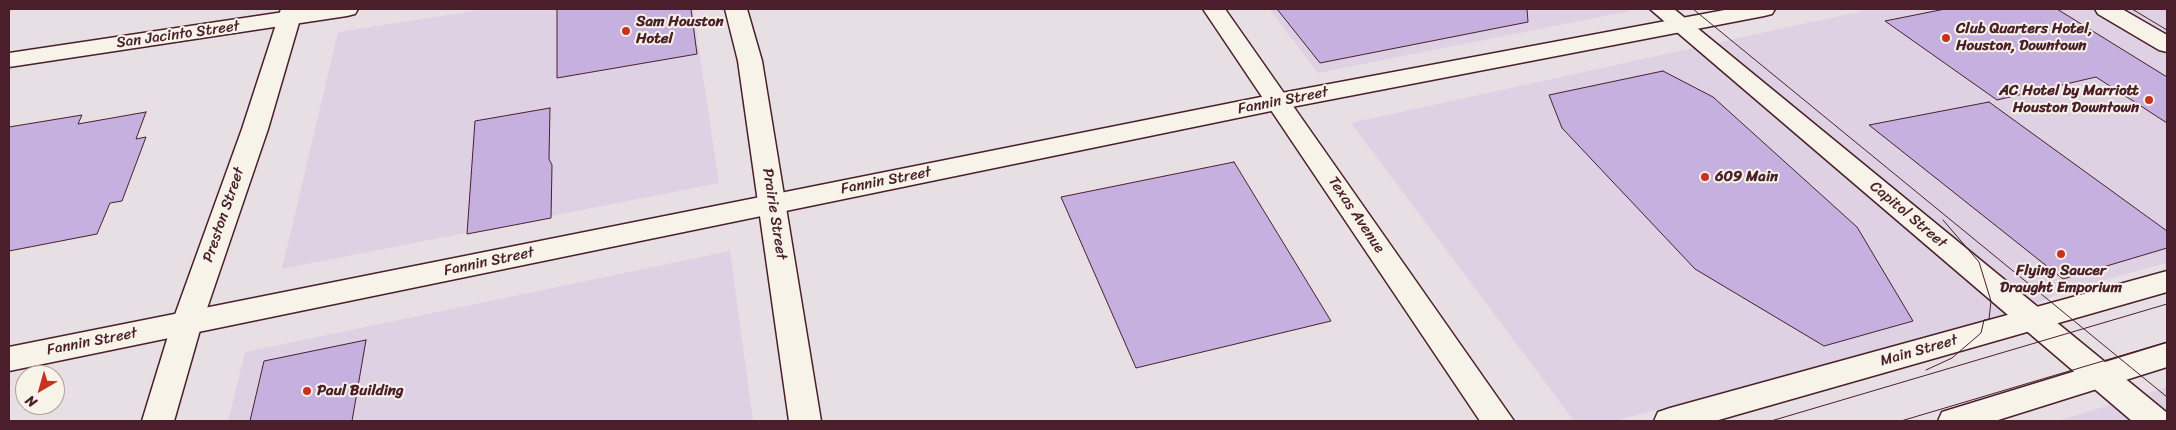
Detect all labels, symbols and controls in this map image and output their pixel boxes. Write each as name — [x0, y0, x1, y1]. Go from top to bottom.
place label: Sam Houston Hotel — [636, 13, 724, 48]
street label: San Jacinto Street — [115, 17, 241, 53]
place label: Club Quarters Hotel, Houston, Downtown — [1956, 20, 2093, 55]
marker: Sam Houston Hotel — [620, 25, 632, 37]
marker: Club Quarters Hotel, Houston, Downtown — [1940, 32, 1952, 44]
place label: AC Hotel by Marriott Houston Downtown — [1999, 82, 2139, 117]
street label: Fannin Street — [1236, 83, 1330, 119]
marker: AC Hotel by Marriott Houston Downtown — [2143, 94, 2155, 106]
street label: Fannin Street — [839, 163, 933, 199]
street label: Preston Street — [199, 165, 249, 265]
street label: Prairie Street — [758, 167, 790, 261]
place label: 609 Main — [1715, 168, 1778, 186]
marker: 609 Main — [1699, 171, 1711, 183]
street label: Texas Avenue — [1324, 173, 1388, 257]
street label: Capitol Street — [1866, 178, 1950, 252]
street label: Fannin Street — [442, 244, 536, 280]
marker: Flying Saucer Draught Emporium — [2055, 248, 2067, 260]
place label: Flying Saucer Draught Emporium — [2000, 262, 2122, 297]
street label: Fannin Street — [45, 324, 139, 360]
street label: Main Street — [1878, 331, 1960, 371]
north arrow — [15, 365, 65, 415]
place label: Paul Building — [317, 382, 404, 400]
marker: Paul Building — [301, 385, 313, 397]
text: N — [20, 389, 43, 414]

